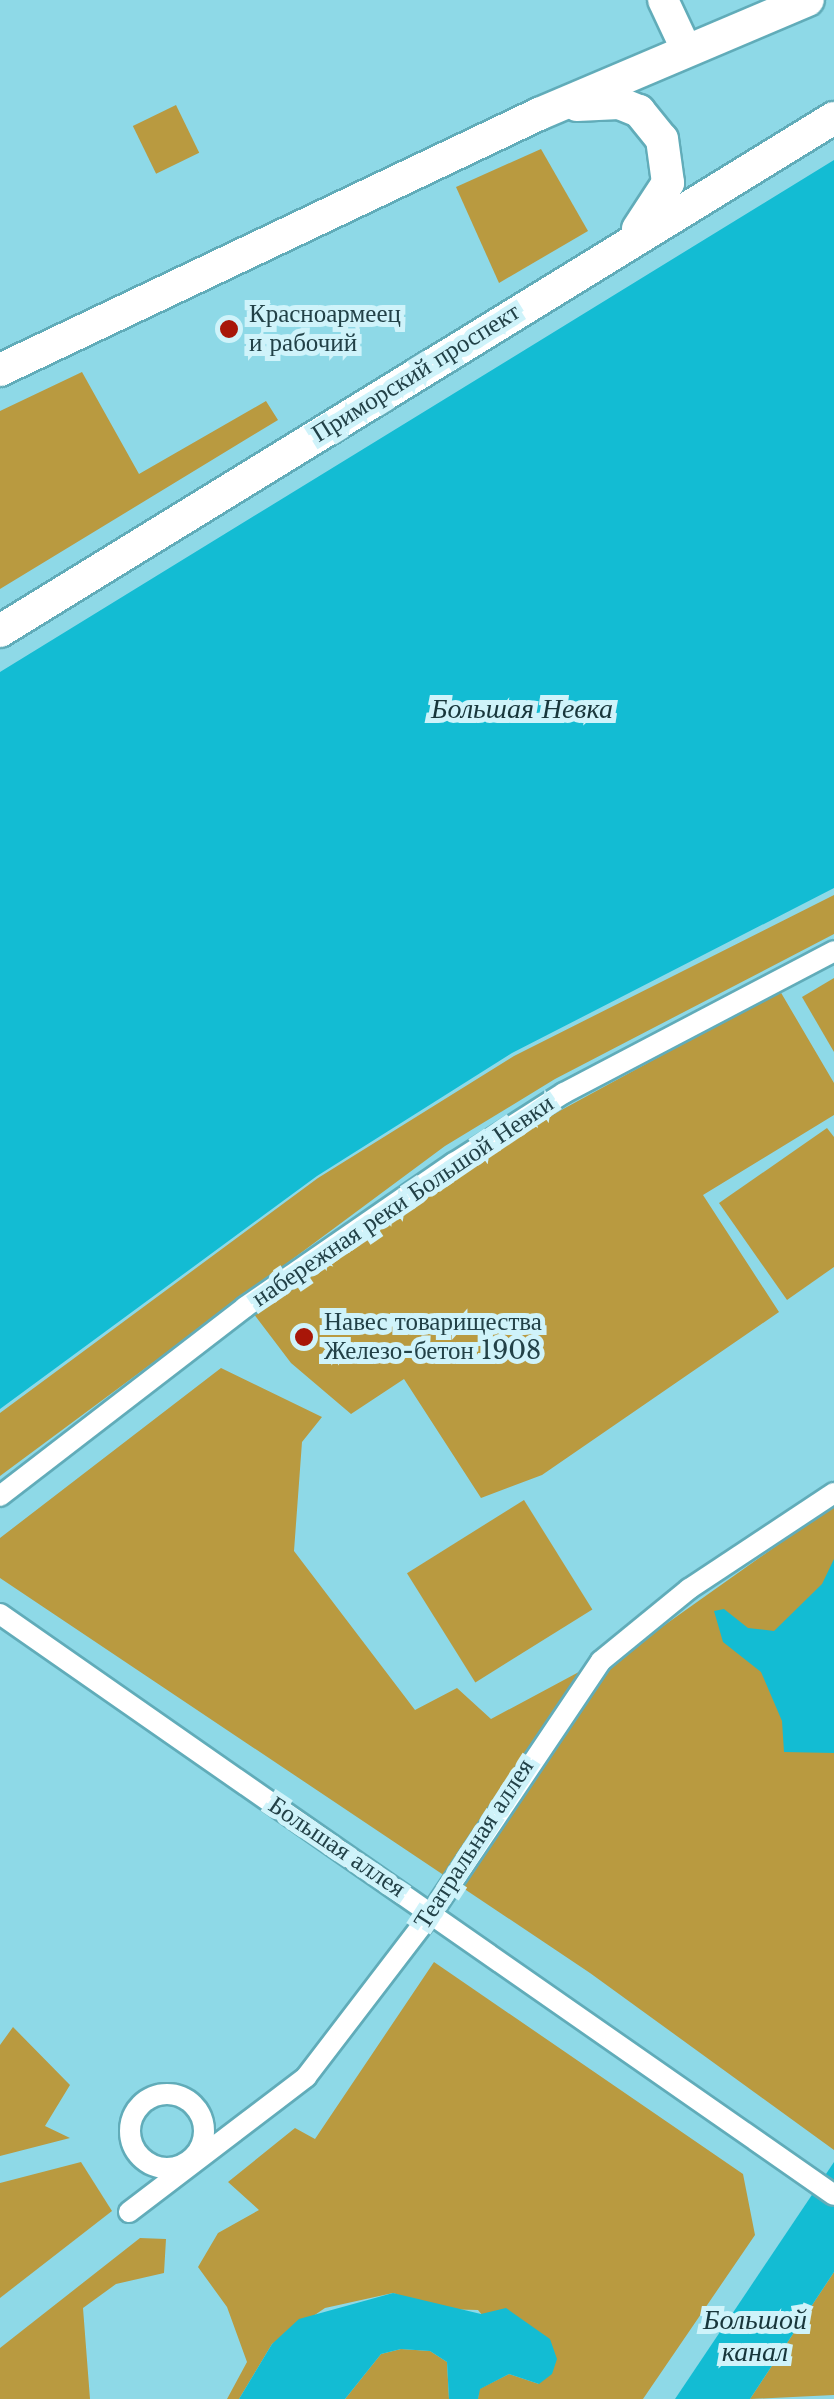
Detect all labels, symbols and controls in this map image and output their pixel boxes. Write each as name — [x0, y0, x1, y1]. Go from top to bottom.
street label: Приморский проспект — [307, 297, 525, 449]
place label: Красноармеец и рабочий — [249, 300, 401, 359]
marker: Красноармеец и рабочий — [218, 318, 240, 340]
water label: Большая Невка — [431, 692, 613, 726]
street label: набережная реки Большой Невки — [246, 1089, 560, 1313]
place label: Навес товарищества Железо-бетон 1908 — [324, 1308, 542, 1367]
marker: Навес товарищества Железо-бетон 1908 — [293, 1326, 315, 1348]
street label: Театральная аллея — [408, 1753, 540, 1935]
street label: Большая аллея — [263, 1790, 411, 1904]
water label: Большой канал — [703, 2303, 807, 2369]

